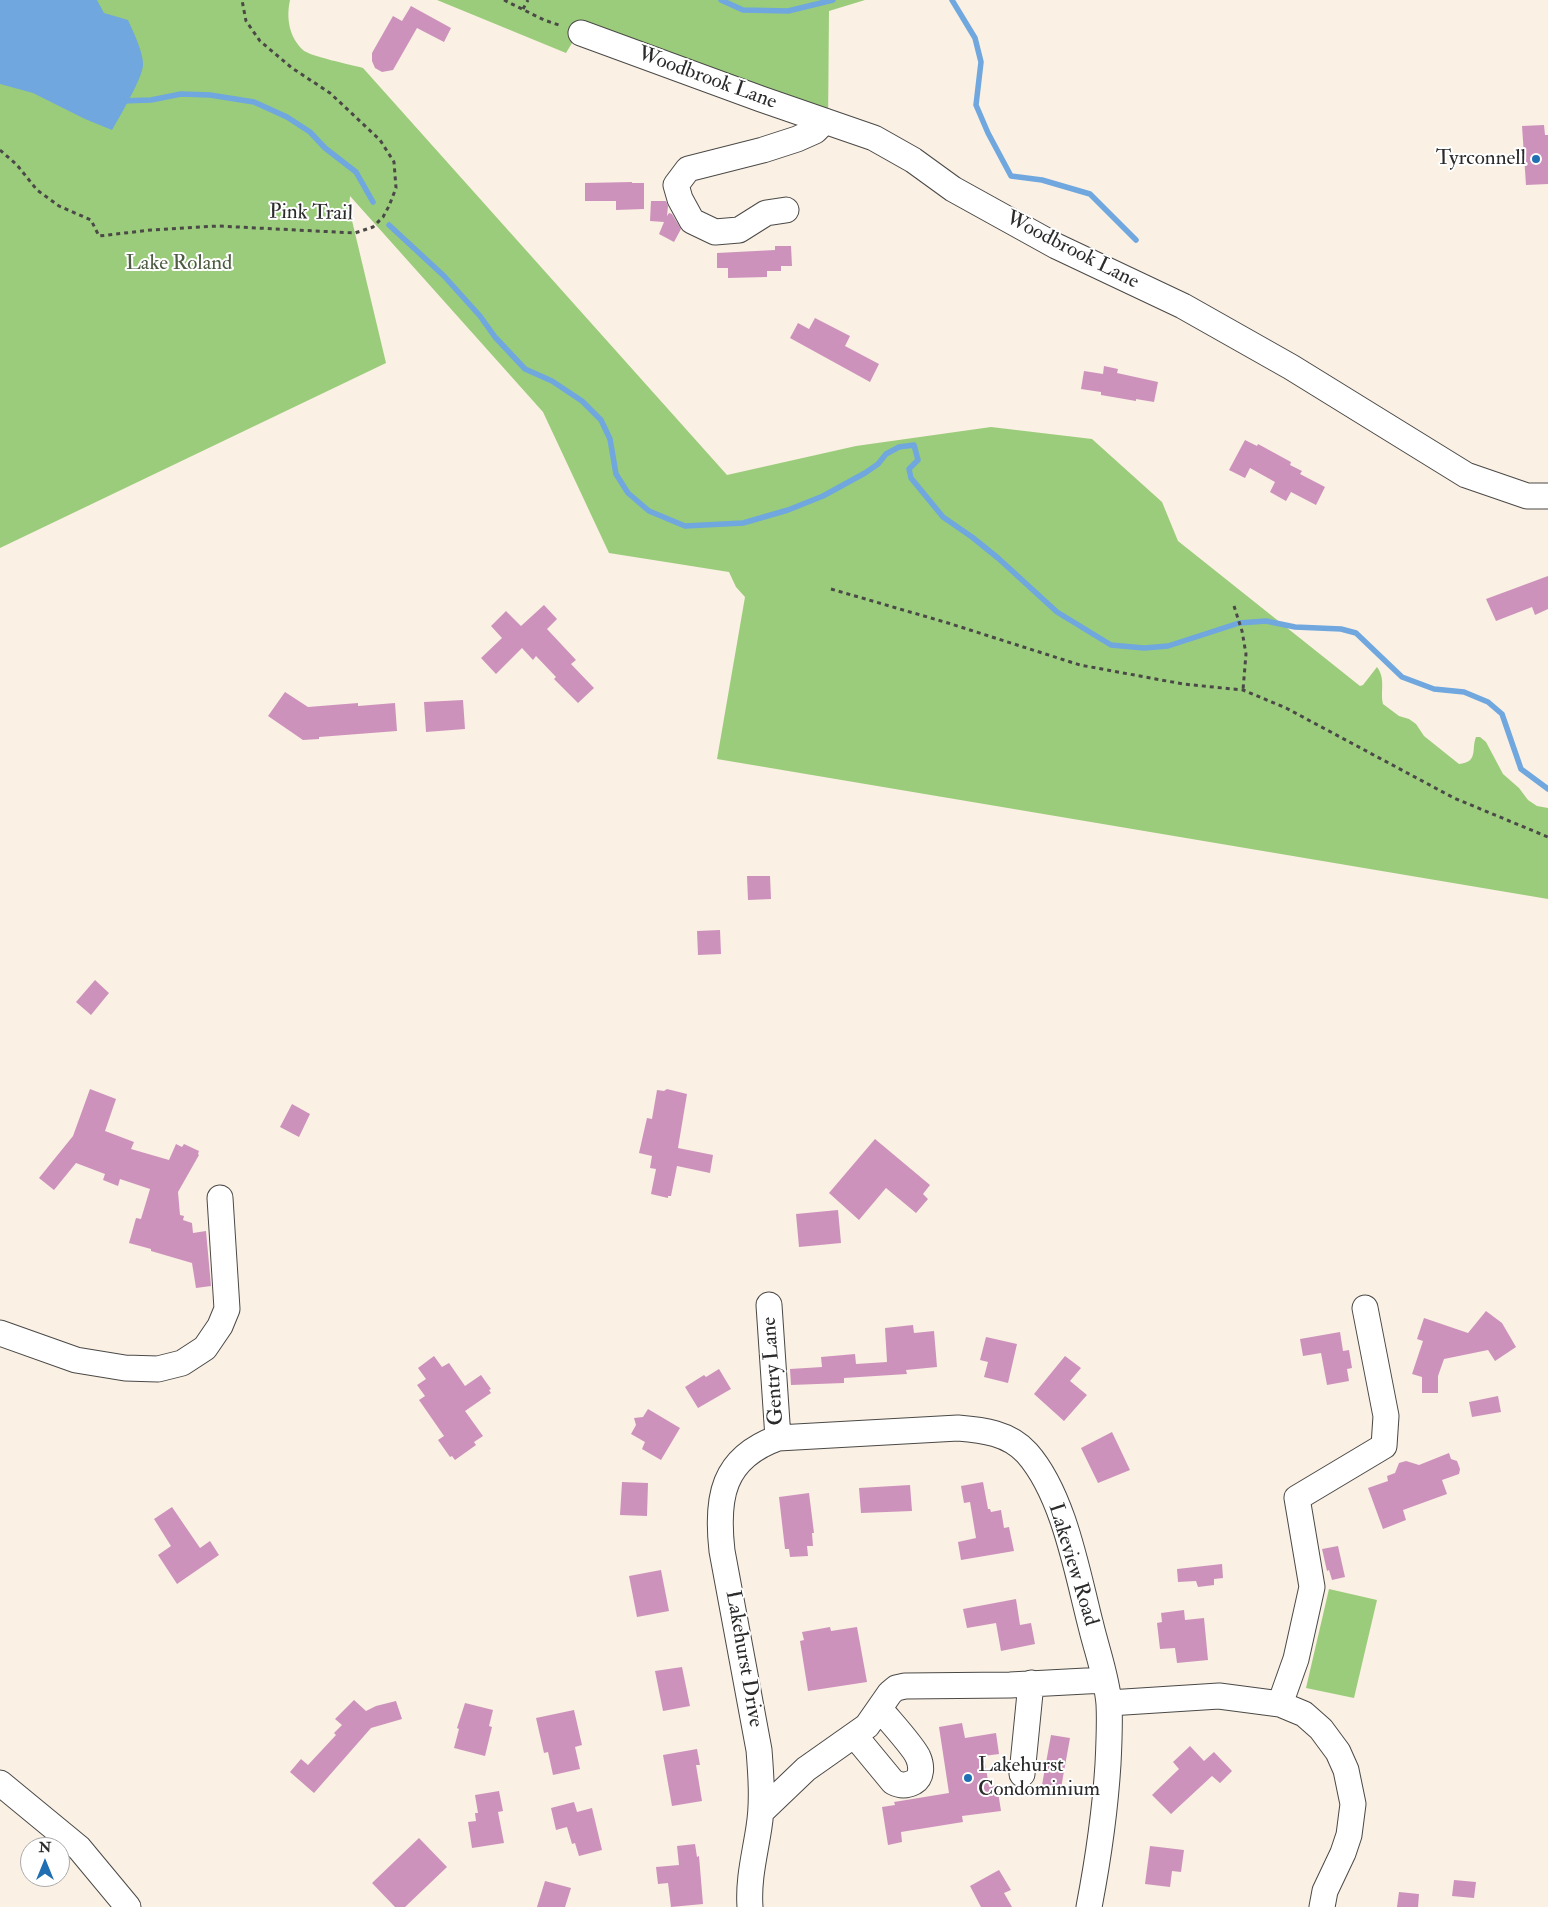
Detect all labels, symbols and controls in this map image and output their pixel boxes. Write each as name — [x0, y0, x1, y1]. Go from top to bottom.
street label: Woodbrook Lane — [634, 42, 780, 116]
place label: Tyrconnell — [1436, 146, 1526, 172]
marker: Tyrconnell — [1530, 153, 1542, 165]
street label: Pink Trail — [269, 201, 353, 227]
street label: Woodbrook Lane — [1001, 207, 1143, 295]
park label: Lake Roland — [126, 251, 232, 277]
street label: Gentry Lane — [758, 1316, 790, 1426]
street label: Lakeview Road — [1041, 1501, 1103, 1629]
street label: Lakehurst Drive — [719, 1589, 767, 1729]
place label: Lakehurst Condominium — [978, 1753, 1100, 1803]
marker: Lakehurst Condominium — [962, 1772, 974, 1784]
north arrow — [20, 1837, 70, 1887]
text: N — [39, 1839, 51, 1856]

